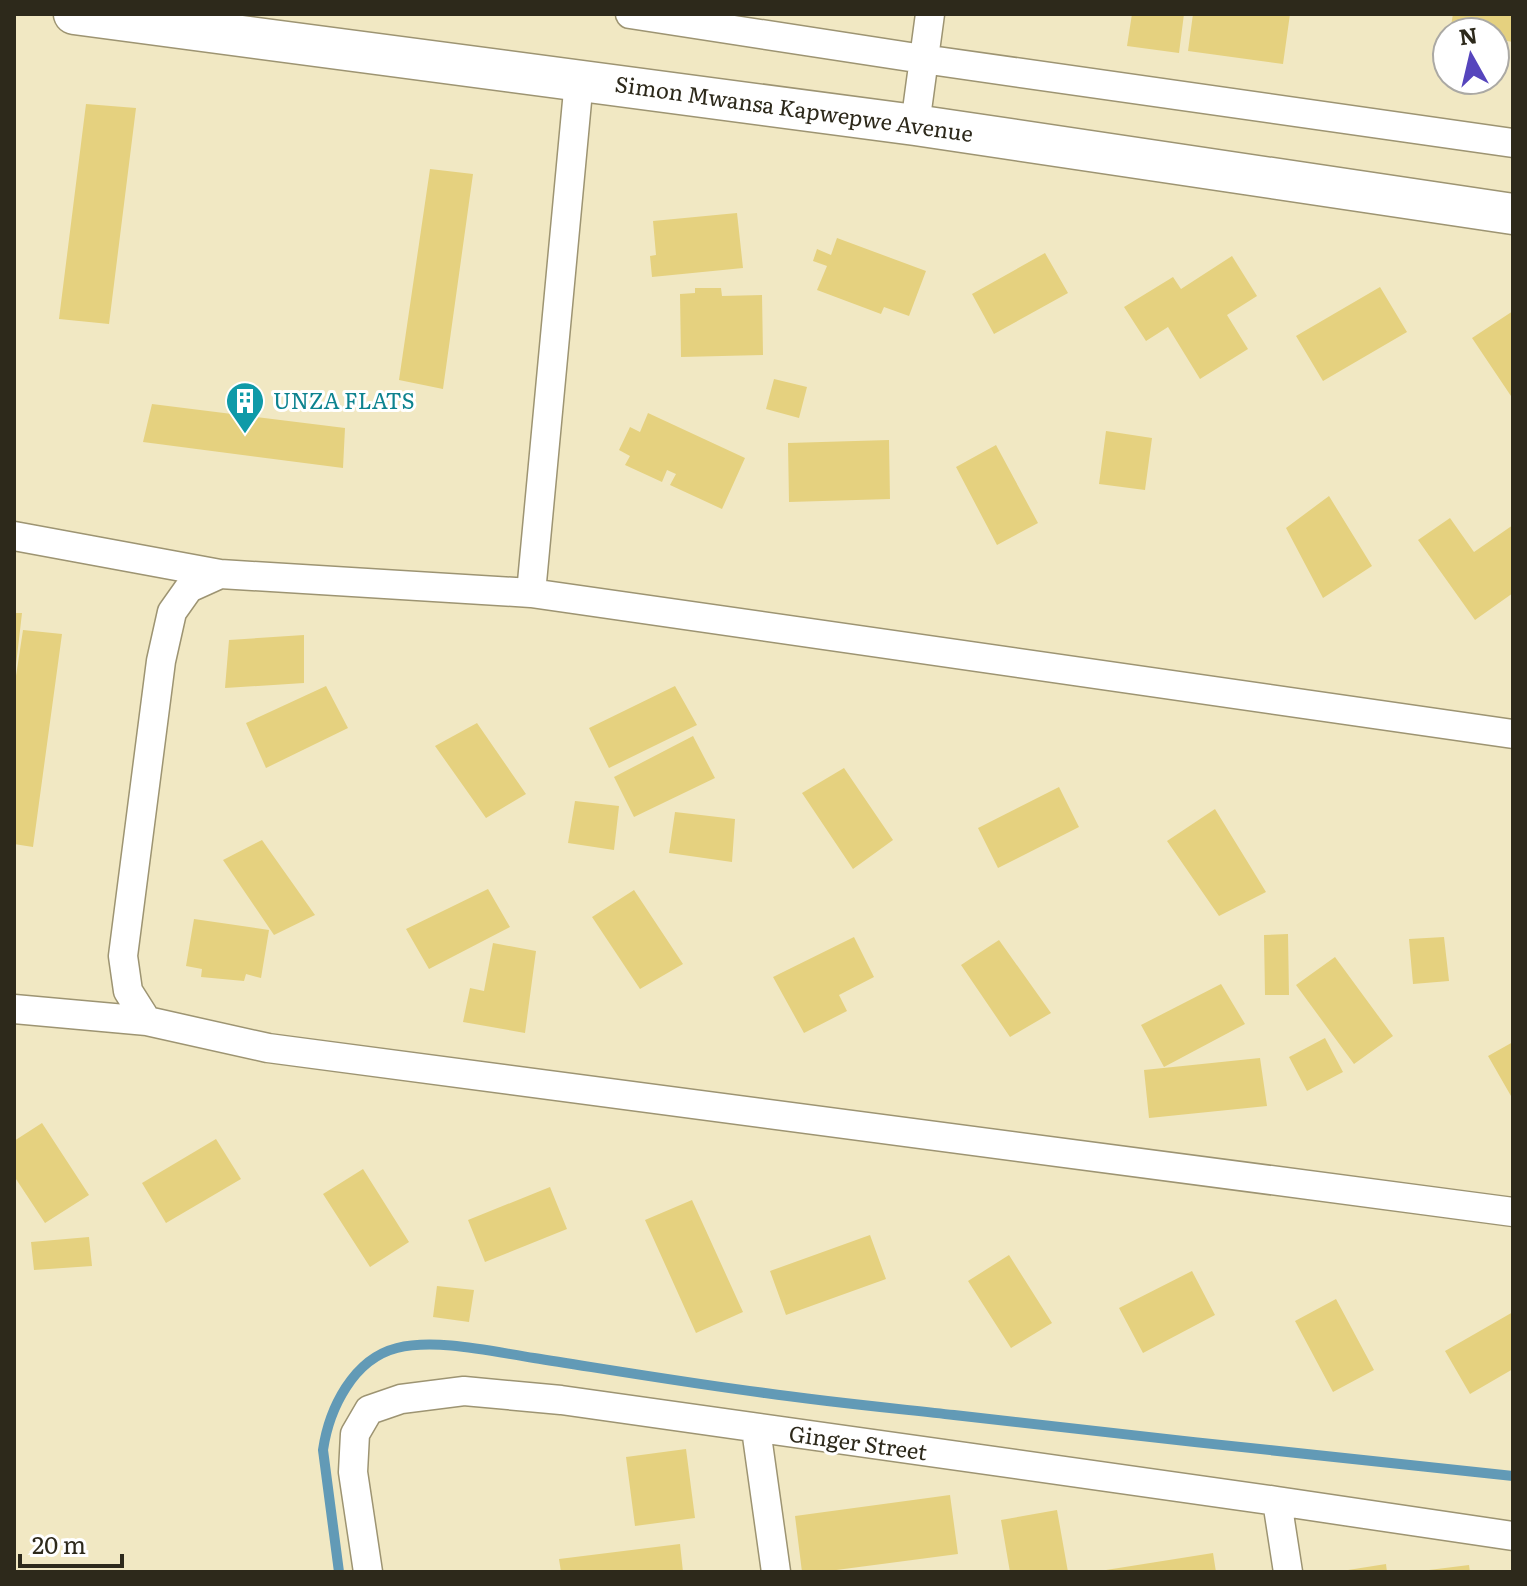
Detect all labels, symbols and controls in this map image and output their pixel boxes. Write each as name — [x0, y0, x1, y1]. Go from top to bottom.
north arrow — [1431, 16, 1511, 96]
text: N — [1457, 17, 1479, 52]
street label: Simon Mwansa Kapwepwe Avenue — [613, 66, 975, 149]
building icon: UNZA FLATS — [224, 380, 266, 435]
place label: UNZA FLATS — [273, 383, 415, 416]
street label: Ginger Street — [787, 1415, 930, 1468]
scale bar — [20, 1518, 122, 1568]
text: 20 m — [32, 1526, 86, 1561]

